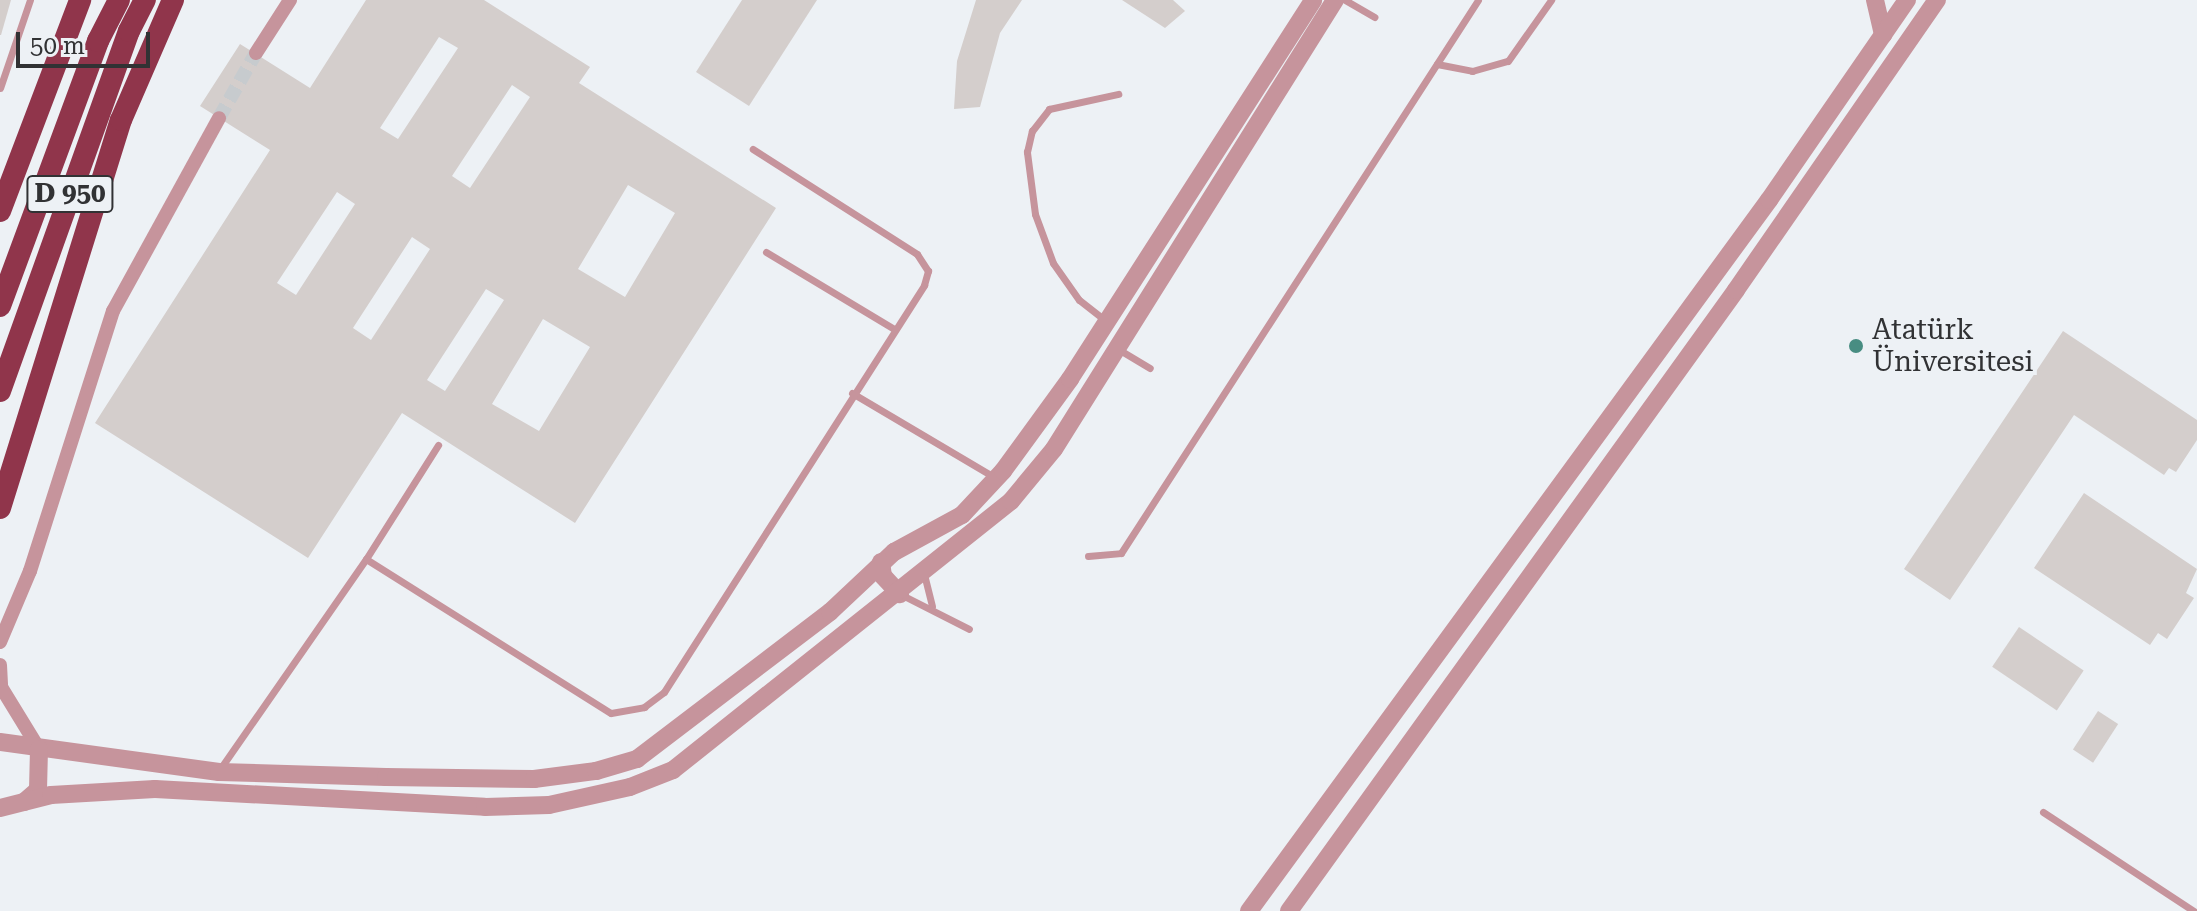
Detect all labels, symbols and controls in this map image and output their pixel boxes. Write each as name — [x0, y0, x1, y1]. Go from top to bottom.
scale bar — [20, 16, 154, 66]
text: 50 m — [30, 32, 85, 60]
road number: D 950 — [26, 172, 114, 216]
place label: Atatürk Üniversitesi — [1872, 313, 2033, 379]
marker: Atatürk Üniversitesi — [1847, 337, 1865, 355]

